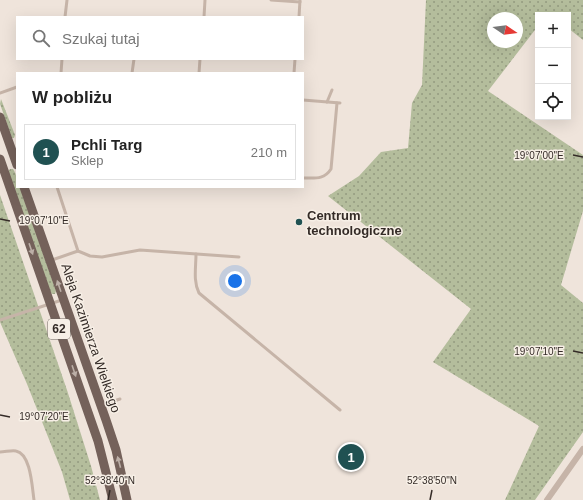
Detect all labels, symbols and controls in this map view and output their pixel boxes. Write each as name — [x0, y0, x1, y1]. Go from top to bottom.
north arrow — [487, 12, 523, 48]
map controls — [535, 12, 571, 120]
button: + — [535, 12, 571, 48]
search box — [16, 16, 304, 60]
icon: search — [30, 27, 52, 49]
text: Szukaj tutaj — [62, 30, 140, 47]
button: − — [535, 48, 571, 84]
button: locate — [535, 84, 571, 120]
text: W pobliżu — [32, 88, 112, 107]
text: Pchli Targ — [71, 136, 142, 153]
text: 1 — [42, 145, 50, 160]
text: 210 m — [251, 145, 287, 160]
text: 19°07'00"E — [514, 150, 564, 161]
text: Sklep — [71, 153, 104, 168]
place label: Centrum technologiczne — [307, 208, 402, 238]
text: 19°07'10"E — [19, 215, 69, 226]
marker: Centrum technologiczne — [294, 217, 304, 227]
one-way arrow — [28, 243, 34, 255]
street label: Aleja Kazimierza Wielkiego — [58, 261, 124, 415]
your location — [225, 271, 245, 291]
one-way arrow — [56, 279, 62, 291]
road number: 62 — [48, 319, 70, 339]
text: 19°07'10"E — [514, 346, 564, 357]
one-way arrow — [71, 366, 77, 378]
text: 19°07'20"E — [19, 411, 69, 422]
pin: 1 — [338, 442, 364, 472]
one-way arrow — [115, 456, 121, 468]
text: 52°38'40"N — [85, 475, 135, 486]
text: 52°38'50"N — [407, 475, 457, 486]

